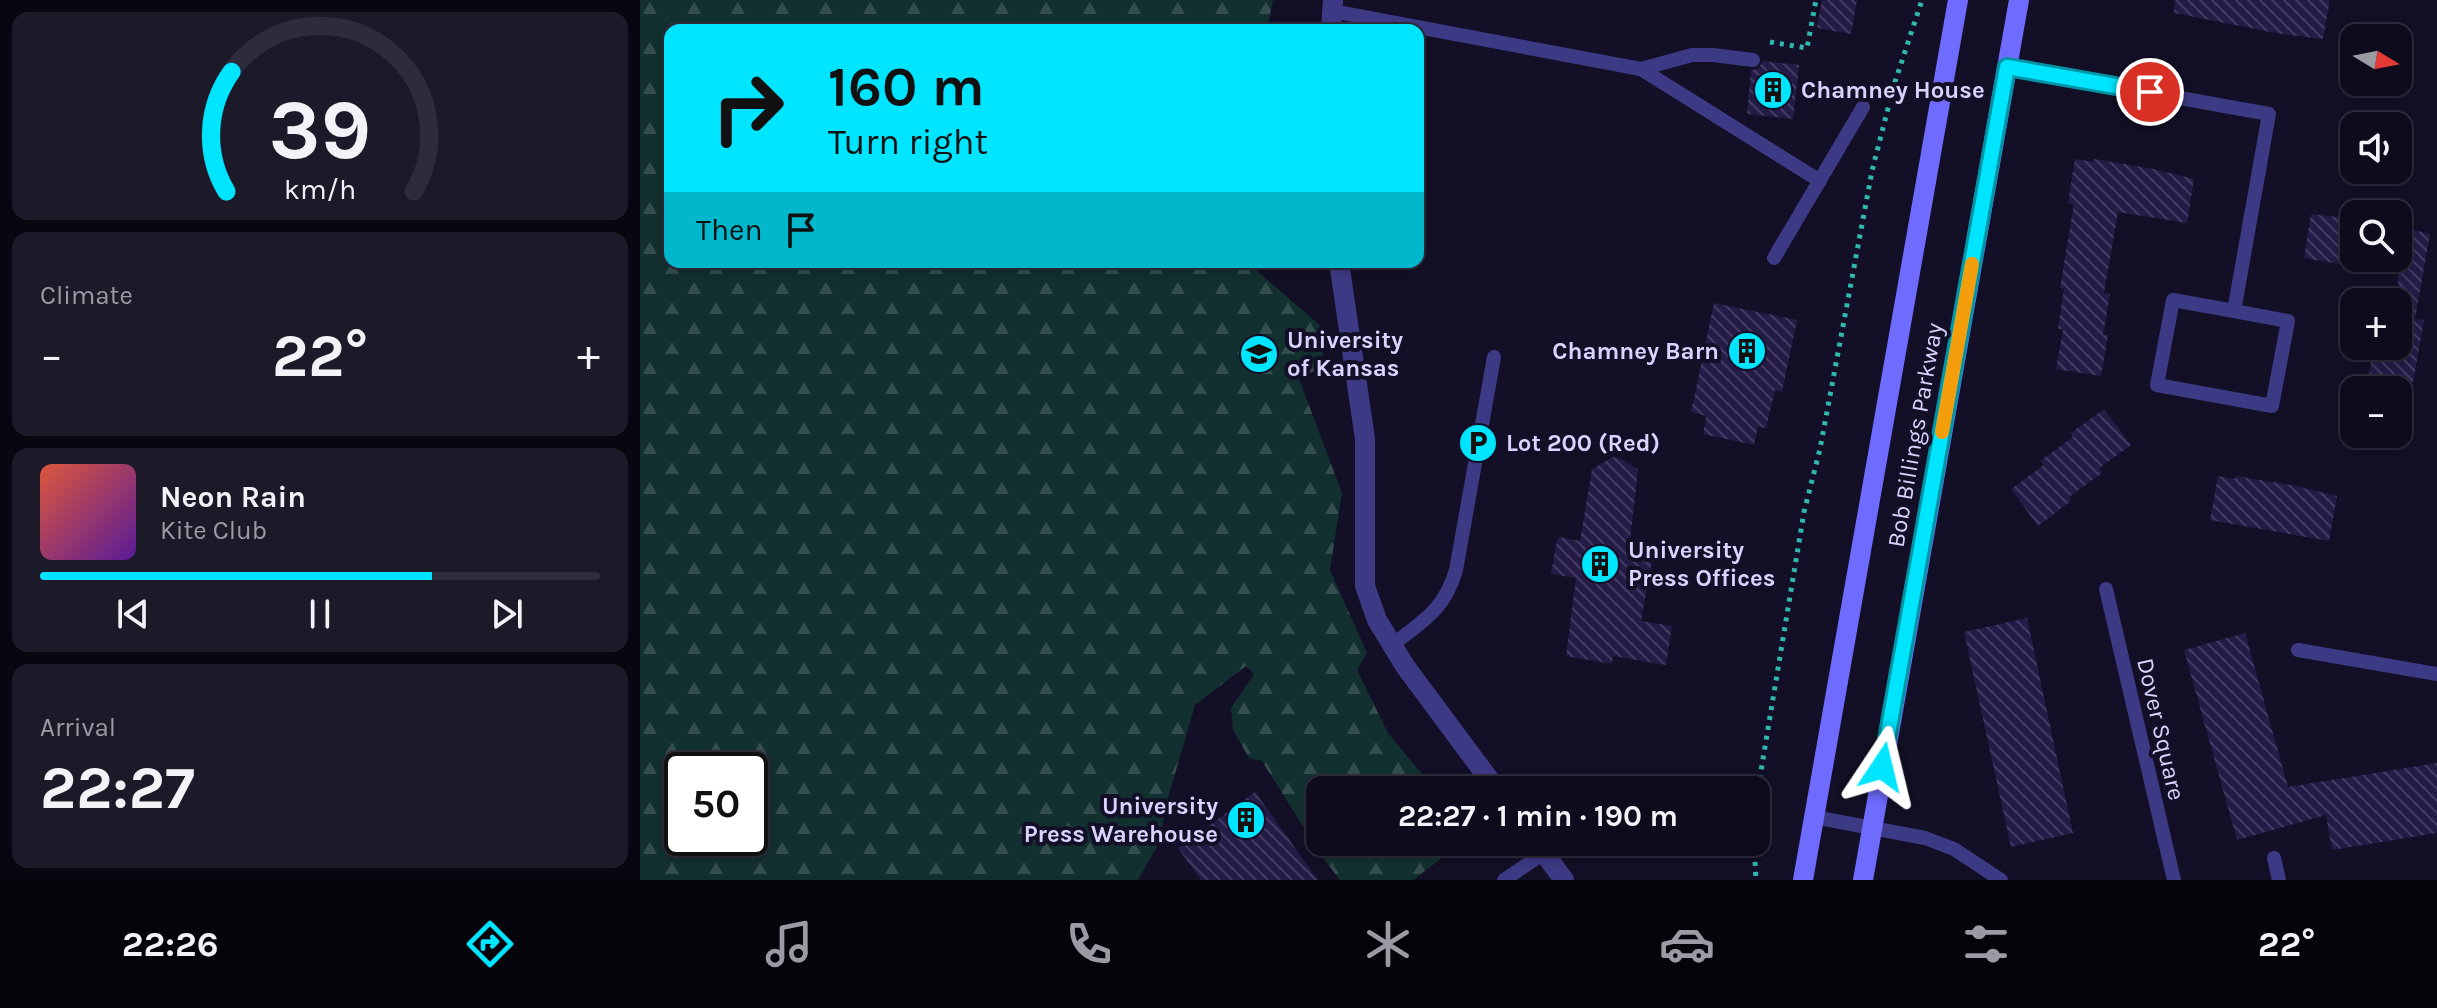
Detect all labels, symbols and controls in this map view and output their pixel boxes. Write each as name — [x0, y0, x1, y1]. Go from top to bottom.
north arrow — [2340, 24, 2412, 96]
map controls — [2340, 24, 2412, 448]
text: 160 m — [828, 54, 985, 119]
icon: right — [696, 56, 800, 160]
pin — [2116, 58, 2184, 126]
building icon: Chamney House — [1752, 69, 1794, 111]
icon: arrive — [2128, 70, 2172, 114]
place label: Chamney House — [1801, 76, 1985, 104]
text: 39 — [269, 82, 371, 179]
button: sound — [2340, 112, 2412, 184]
text: Turn right — [828, 121, 988, 163]
text: km/h — [284, 173, 356, 206]
button: search — [2340, 200, 2412, 272]
icon: arrive — [779, 208, 823, 252]
text: Then — [696, 212, 763, 248]
text: Climate — [40, 280, 133, 311]
button: + — [2340, 288, 2412, 360]
text: 22° — [272, 321, 368, 391]
street label: Bob Billings Parkway — [1881, 321, 1949, 549]
place label: University of Kansas — [1287, 326, 1403, 382]
text: − — [40, 330, 63, 381]
text: + — [577, 330, 600, 381]
building icon: Chamney Barn — [1726, 330, 1768, 372]
school or university icon: University of Kansas — [1238, 333, 1280, 375]
place label: Chamney Barn — [1552, 337, 1719, 365]
button: − — [2340, 376, 2412, 448]
parking icon: Lot 200 (Red) — [1457, 422, 1499, 464]
place label: Lot 200 (Red) — [1506, 429, 1660, 457]
text: Neon Rain — [160, 479, 306, 515]
text: Kite Club — [160, 515, 267, 546]
place label: University Press Offices — [1628, 536, 1775, 592]
building icon: University Press Offices — [1579, 543, 1621, 585]
icon: previous — [111, 592, 155, 636]
icon: pause — [298, 592, 342, 636]
icon: next — [485, 592, 529, 636]
street label: Dover Square — [2131, 655, 2191, 803]
text: Arrival — [40, 712, 116, 743]
position arrow — [1840, 725, 1924, 809]
speed limit sign: 50 — [664, 752, 768, 856]
text: 22:27 — [40, 753, 195, 823]
place label: University Press Warehouse — [1024, 792, 1218, 848]
text: 22:27 · 1 min · 190 m — [1398, 798, 1678, 834]
building icon: University Press Warehouse — [1225, 799, 1267, 841]
icon: directions — [462, 916, 518, 972]
icon: music — [761, 916, 817, 972]
icon: phone — [1061, 916, 1117, 972]
icon: climate — [1360, 916, 1416, 972]
icon: car — [1659, 916, 1715, 972]
icon: filters — [1958, 916, 2014, 972]
text: 22:26 — [122, 923, 219, 965]
text: 22° — [2258, 923, 2315, 965]

